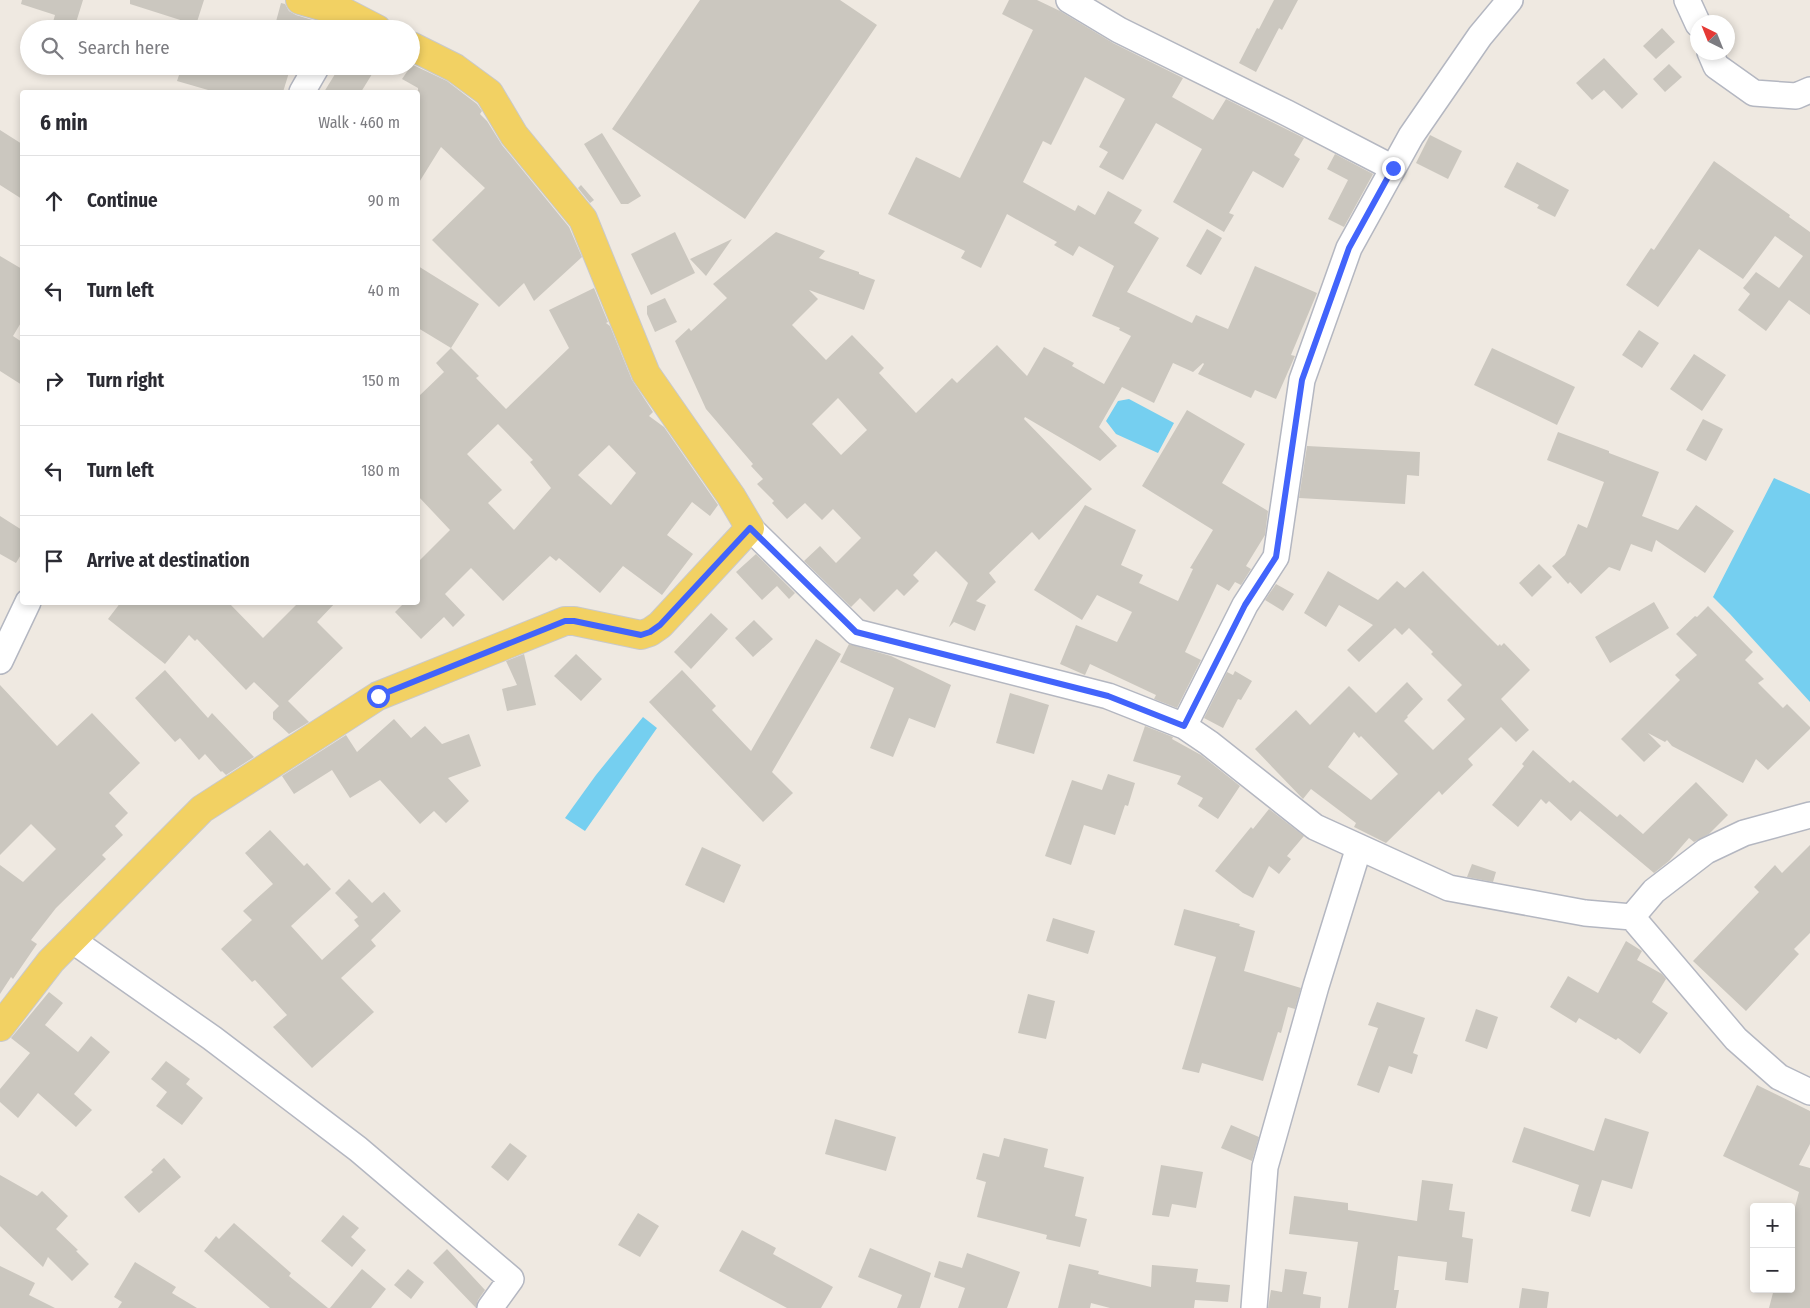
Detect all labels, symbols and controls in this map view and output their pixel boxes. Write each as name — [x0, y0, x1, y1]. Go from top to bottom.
north arrow — [1690, 15, 1735, 60]
search box — [20, 20, 420, 75]
icon: search — [38, 34, 66, 62]
text: Search here — [78, 36, 170, 59]
text: 6 min — [40, 110, 88, 136]
text: Walk · 460 m — [318, 113, 400, 132]
route end — [1382, 157, 1405, 180]
icon: ahead — [40, 187, 68, 215]
text: Continue — [87, 189, 158, 212]
text: 90 m — [368, 191, 400, 210]
icon: left — [40, 277, 68, 305]
text: Turn left — [87, 279, 154, 302]
text: 40 m — [368, 281, 400, 300]
icon: right — [40, 367, 68, 395]
text: Turn right — [87, 369, 164, 392]
text: 150 m — [362, 371, 400, 390]
icon: left — [40, 457, 68, 485]
text: Turn left — [87, 459, 154, 482]
text: 180 m — [361, 461, 400, 480]
icon: arrive — [40, 547, 68, 575]
text: Arrive at destination — [87, 549, 250, 572]
route start — [367, 685, 390, 708]
map controls — [1750, 1203, 1795, 1293]
button: + — [1750, 1203, 1795, 1248]
button: − — [1750, 1248, 1795, 1293]

